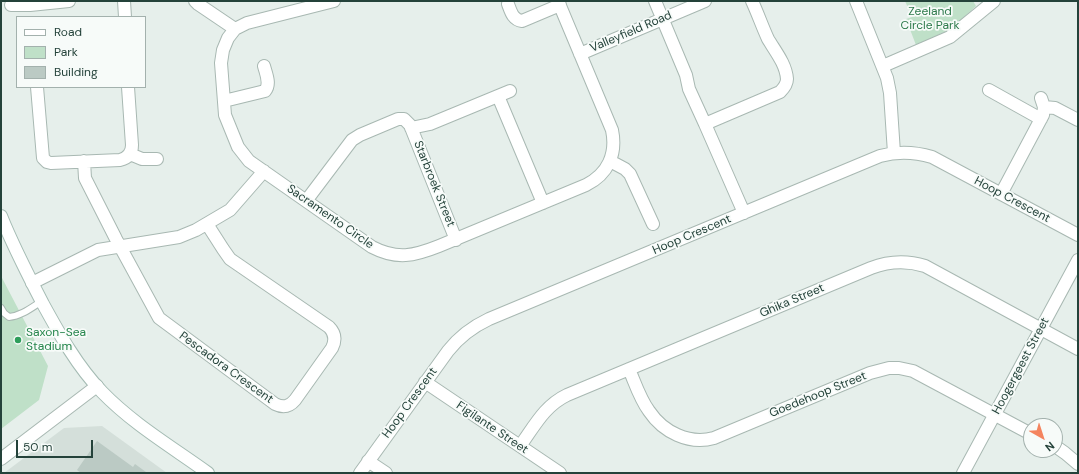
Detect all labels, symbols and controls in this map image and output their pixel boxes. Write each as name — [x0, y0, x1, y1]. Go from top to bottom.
park label: Zeeland Circle Park — [901, 5, 959, 33]
street label: Valleyfield Road — [588, 8, 674, 56]
legend — [16, 16, 146, 88]
text: Road — [54, 24, 82, 40]
text: Park — [54, 44, 78, 60]
text: Building — [54, 64, 98, 80]
street label: Starbroek Street — [410, 139, 458, 229]
street label: Hoop Crescent — [972, 174, 1052, 226]
street label: Sacramento Circle — [284, 182, 376, 252]
street label: Hoop Crescent — [651, 212, 733, 258]
street label: Ghika Street — [758, 281, 826, 321]
street label: Hoogergeest Street — [989, 315, 1053, 417]
place label: Saxon-Sea Stadium — [26, 326, 86, 354]
street label: Pescadora Crescent — [176, 329, 276, 407]
marker: Saxon-Sea Stadium — [13, 335, 23, 345]
street label: Hoop Crescent — [379, 365, 441, 441]
street label: Goedehoop Street — [767, 369, 869, 421]
street label: Figilante Street — [453, 399, 531, 457]
north arrow — [1023, 418, 1063, 458]
scale bar — [18, 432, 95, 458]
text: 50 m — [23, 439, 52, 455]
text: N — [1042, 439, 1057, 455]

